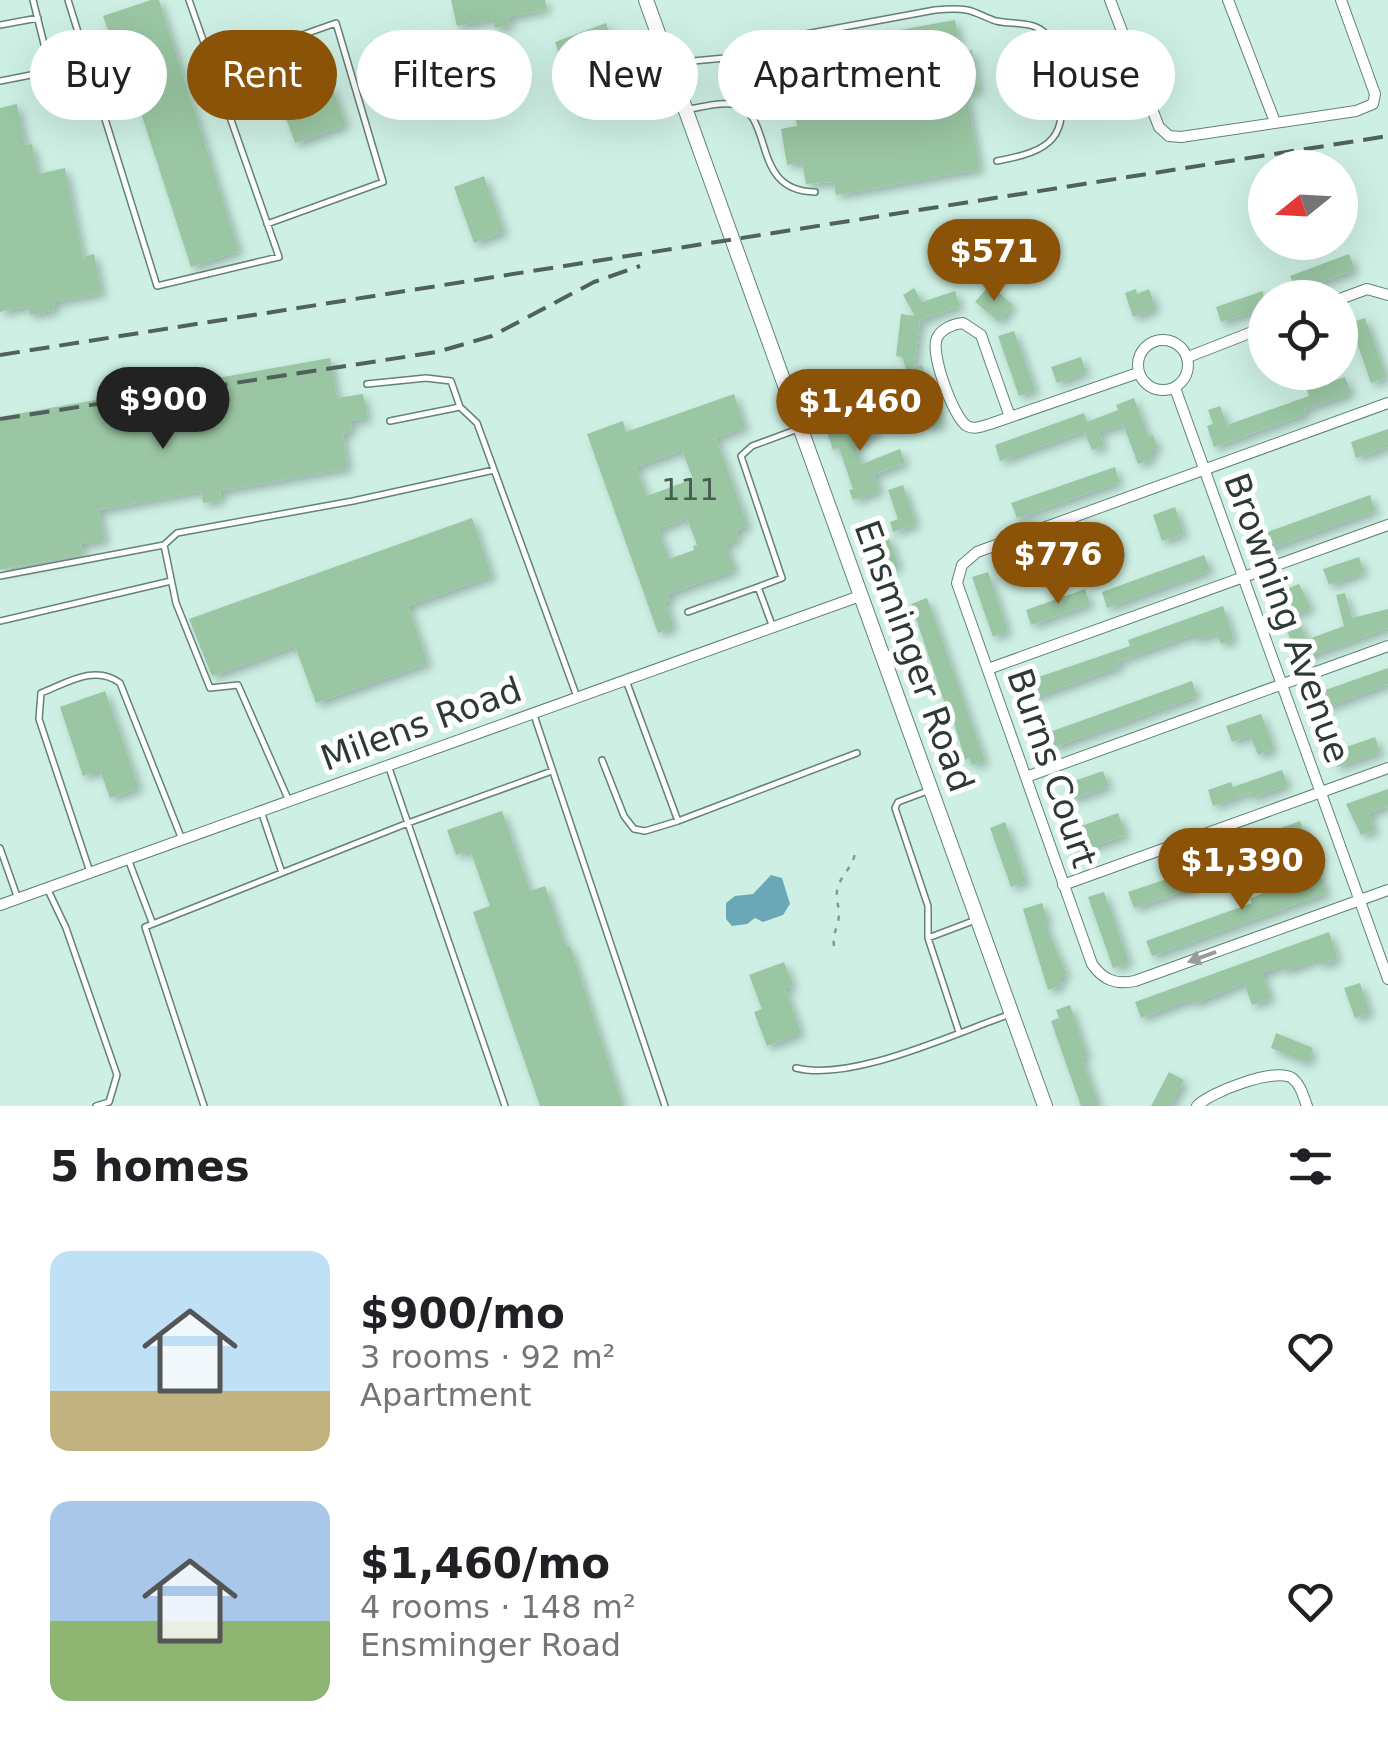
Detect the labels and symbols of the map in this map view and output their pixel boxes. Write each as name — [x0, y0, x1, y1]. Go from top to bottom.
north arrow — [1248, 150, 1358, 260]
pin: $571 — [935, 219, 1053, 304]
pin: $900 — [104, 367, 222, 452]
pin: $1,460 — [779, 369, 941, 454]
street label: Browning Avenue — [1216, 468, 1358, 768]
house number: 111 — [661, 472, 719, 507]
street label: Ensminger Road — [846, 515, 982, 797]
pin: $776 — [999, 522, 1117, 607]
street label: Burns Court — [999, 663, 1105, 873]
street label: Milens Road — [315, 669, 527, 779]
pin: $1,390 — [1161, 828, 1323, 913]
one-way arrow — [1187, 950, 1217, 965]

